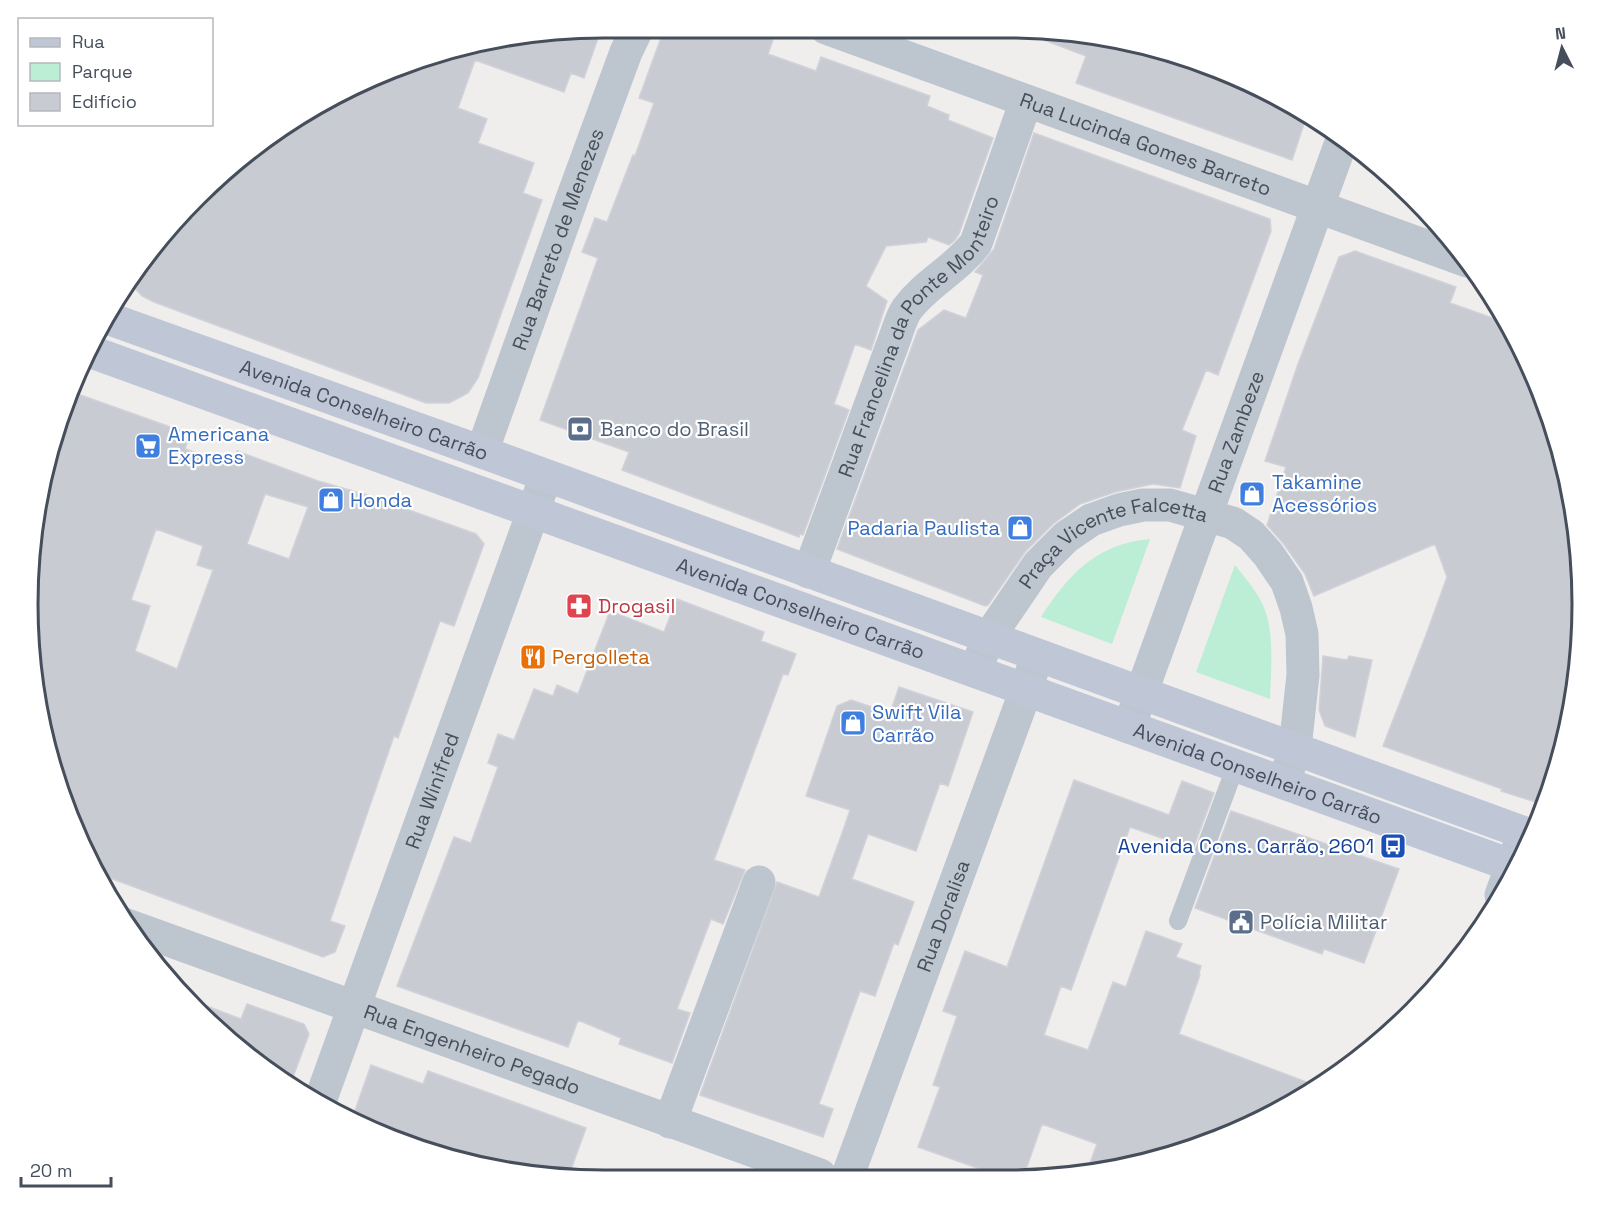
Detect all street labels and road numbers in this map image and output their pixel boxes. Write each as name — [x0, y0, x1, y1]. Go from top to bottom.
street label: Rua Lucinda Gomes Barreto — [1016, 87, 1275, 202]
street label: Rua Barreto de Menezes — [506, 125, 610, 354]
street label: Rua Francelina da Ponte Monteiro — [832, 192, 1005, 481]
street label: Avenida Conselheiro Carrão — [236, 353, 492, 466]
street label: Rua Zambeze — [1202, 367, 1270, 496]
street label: Praça Vicente Falcetta — [1013, 492, 1211, 594]
street label: Avenida Conselheiro Carrão — [673, 552, 929, 665]
street label: Avenida Conselheiro Carrão — [1130, 717, 1386, 830]
street label: Rua Winifred — [399, 729, 465, 852]
street label: Rua Doralisa — [911, 856, 976, 976]
street label: Rua Engenheiro Pegado — [360, 999, 584, 1101]

